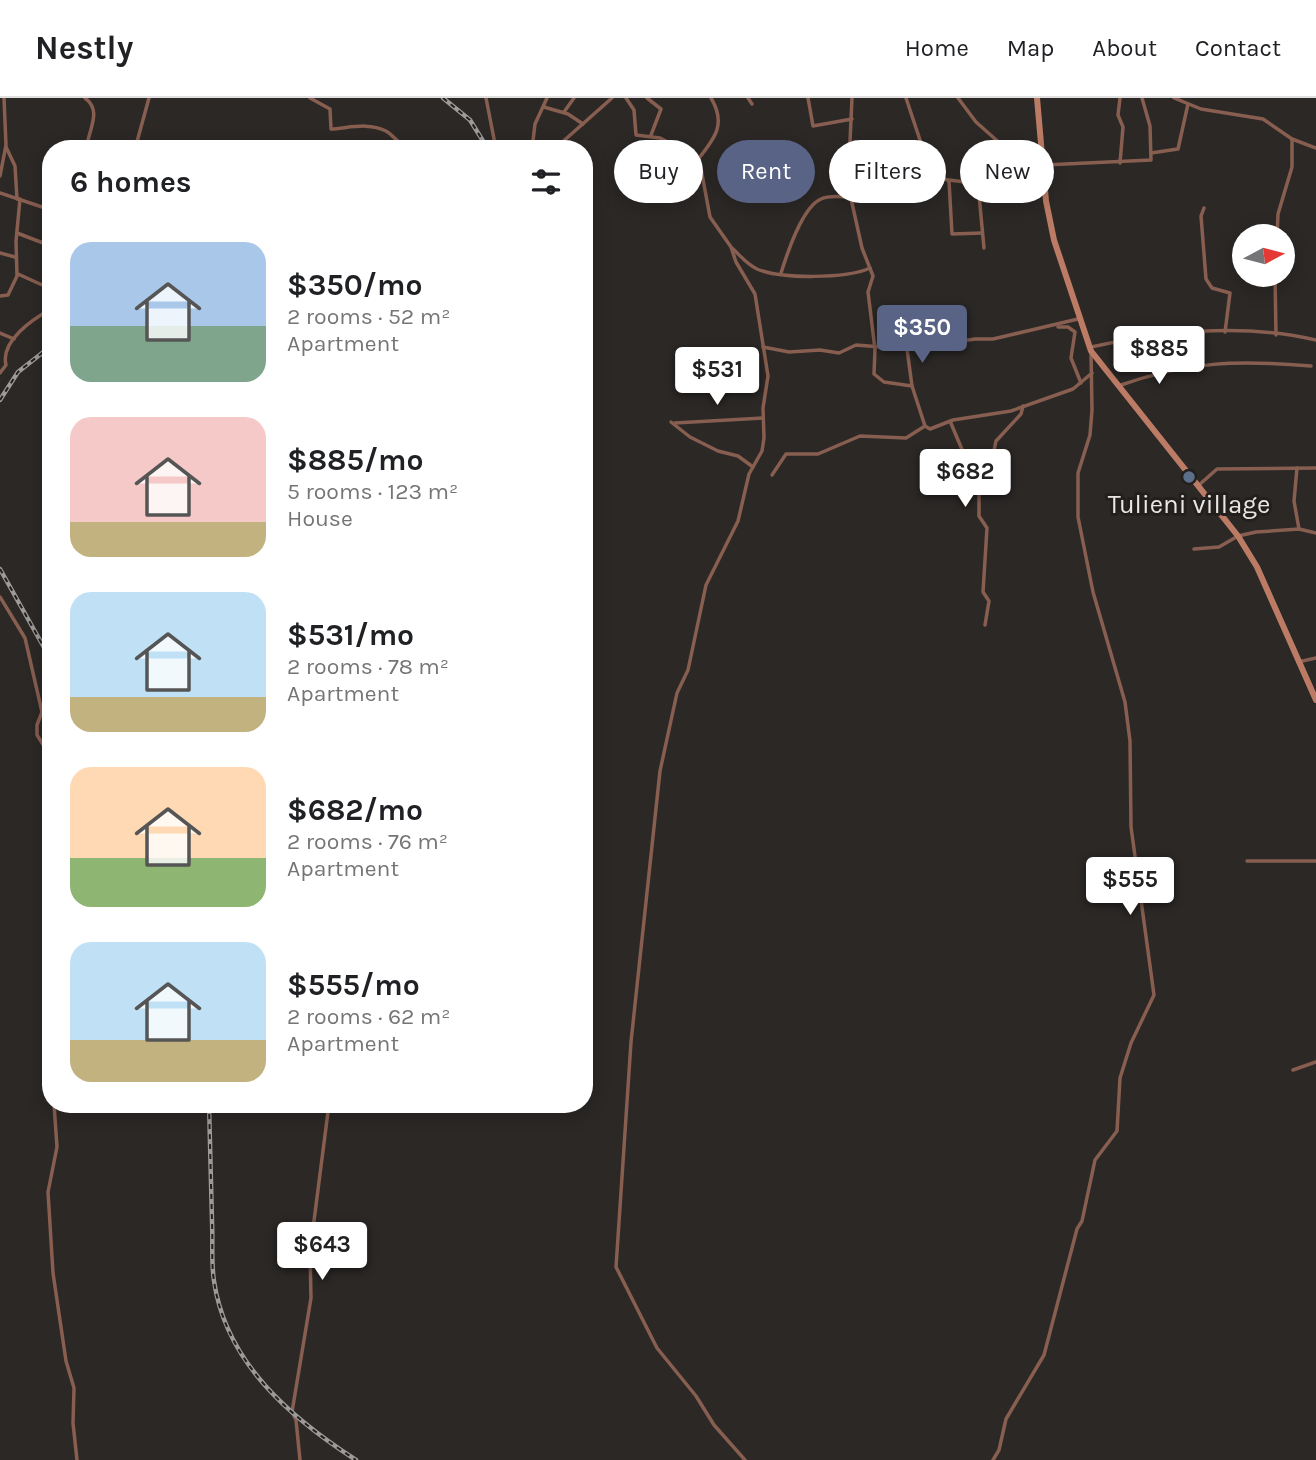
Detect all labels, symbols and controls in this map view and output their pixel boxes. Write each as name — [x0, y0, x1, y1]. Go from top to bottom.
text: Nestly — [35, 29, 133, 67]
text: Home — [905, 34, 969, 62]
text: Map — [1007, 34, 1054, 62]
text: About — [1092, 34, 1157, 62]
text: Contact — [1195, 34, 1281, 62]
chip: Buy — [614, 140, 703, 203]
chip: Rent — [717, 140, 815, 203]
chip: Filters — [829, 140, 946, 203]
chip: New — [960, 140, 1054, 203]
icon: filters — [527, 163, 565, 201]
text: 6 homes — [70, 164, 192, 200]
north arrow — [1232, 224, 1295, 287]
map controls — [1232, 224, 1295, 287]
text: $350/mo — [287, 267, 422, 303]
icon: home — [126, 270, 210, 354]
text: 2 rooms · 52 m² — [287, 303, 450, 330]
pin: $350 — [881, 306, 963, 365]
text: $350 — [893, 314, 951, 341]
pin: $885 — [1118, 327, 1200, 386]
text: Apartment — [287, 330, 399, 357]
text: $885 — [1130, 335, 1188, 362]
pin: $531 — [676, 348, 758, 407]
text: $531 — [691, 356, 743, 383]
text: $885/mo — [287, 442, 424, 478]
icon: home — [126, 445, 210, 529]
pin: $682 — [924, 450, 1006, 509]
text: $682 — [936, 458, 994, 485]
marker: Tulieni village — [1181, 469, 1197, 485]
text: 5 rooms · 123 m² — [287, 478, 458, 505]
place label: Tulieni village — [1108, 489, 1270, 520]
text: House — [287, 505, 353, 532]
text: $531/mo — [287, 617, 414, 653]
icon: home — [126, 620, 210, 704]
text: 2 rooms · 78 m² — [287, 653, 449, 680]
text: Apartment — [287, 680, 399, 707]
text: $682/mo — [287, 792, 423, 828]
icon: home — [126, 795, 210, 879]
text: 2 rooms · 76 m² — [287, 828, 448, 855]
text: Apartment — [287, 855, 399, 882]
pin: $555 — [1089, 858, 1171, 917]
text: $555 — [1102, 866, 1158, 893]
text: $555/mo — [287, 967, 420, 1003]
icon: home — [126, 970, 210, 1054]
text: 2 rooms · 62 m² — [287, 1003, 451, 1030]
text: Apartment — [287, 1030, 399, 1057]
pin: $643 — [281, 1222, 363, 1282]
text: $643 — [293, 1231, 351, 1258]

